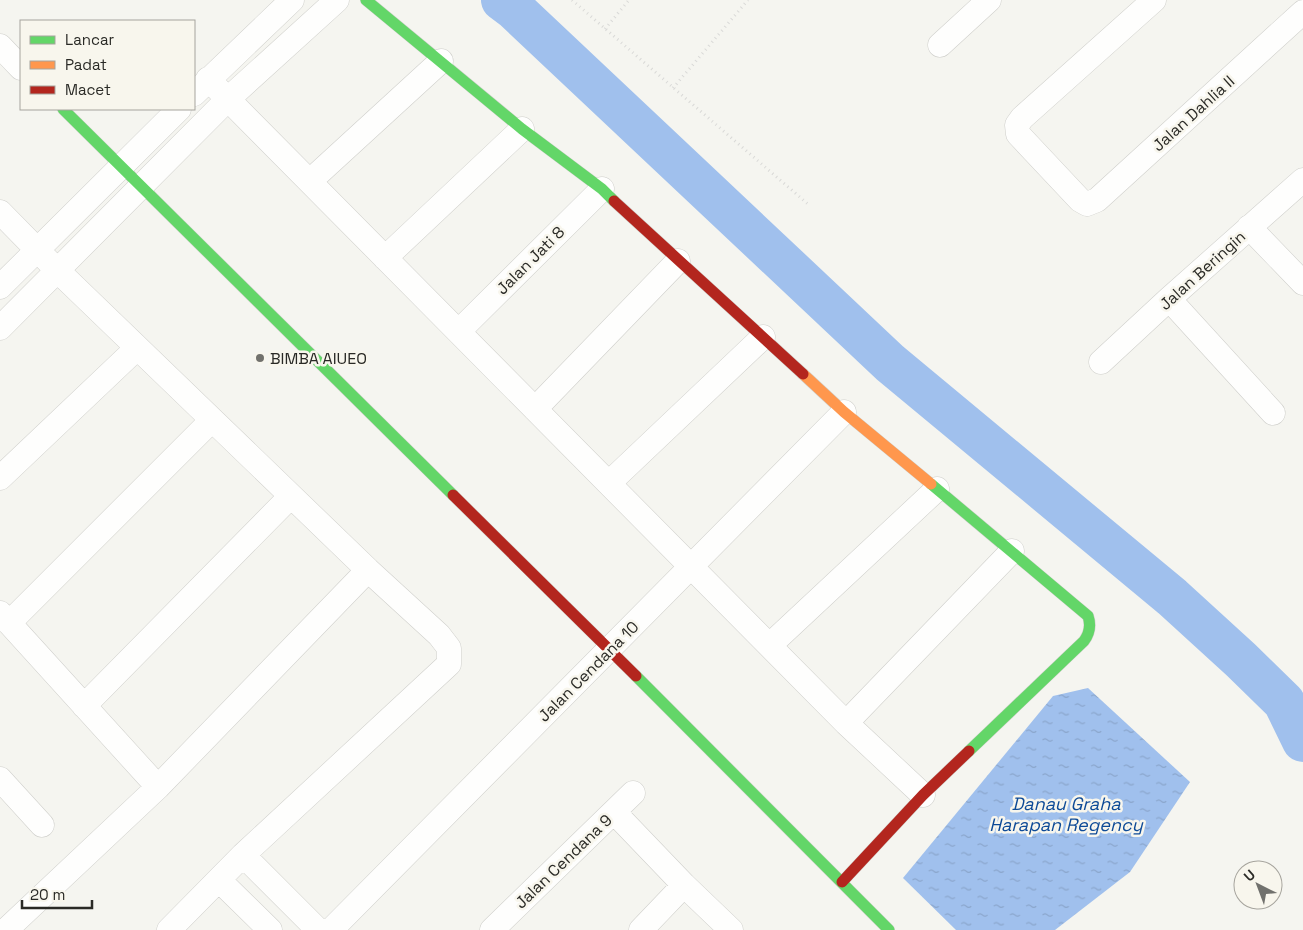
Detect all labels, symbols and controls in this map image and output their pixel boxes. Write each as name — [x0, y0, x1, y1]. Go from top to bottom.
legend — [20, 20, 195, 110]
text: Lancar — [65, 30, 115, 49]
text: Padat — [65, 55, 107, 74]
street label: Jalan Dahlia II — [1148, 71, 1239, 156]
text: Macet — [65, 80, 111, 99]
street label: Jalan Jati 8 — [492, 222, 569, 299]
street label: Jalan Beringin — [1155, 226, 1250, 315]
place label: BIMBA AIUEO — [270, 348, 367, 369]
marker: BIMBA AIUEO — [254, 352, 266, 364]
street label: Jalan Cendana 10 — [533, 616, 643, 726]
water label: Danau Graha Harapan Regency — [989, 792, 1144, 836]
street label: Jalan Cendana 9 — [510, 810, 616, 913]
north arrow — [1233, 860, 1283, 910]
text: U — [1240, 865, 1259, 885]
scale bar — [22, 878, 92, 910]
text: 20 m — [30, 885, 65, 904]

